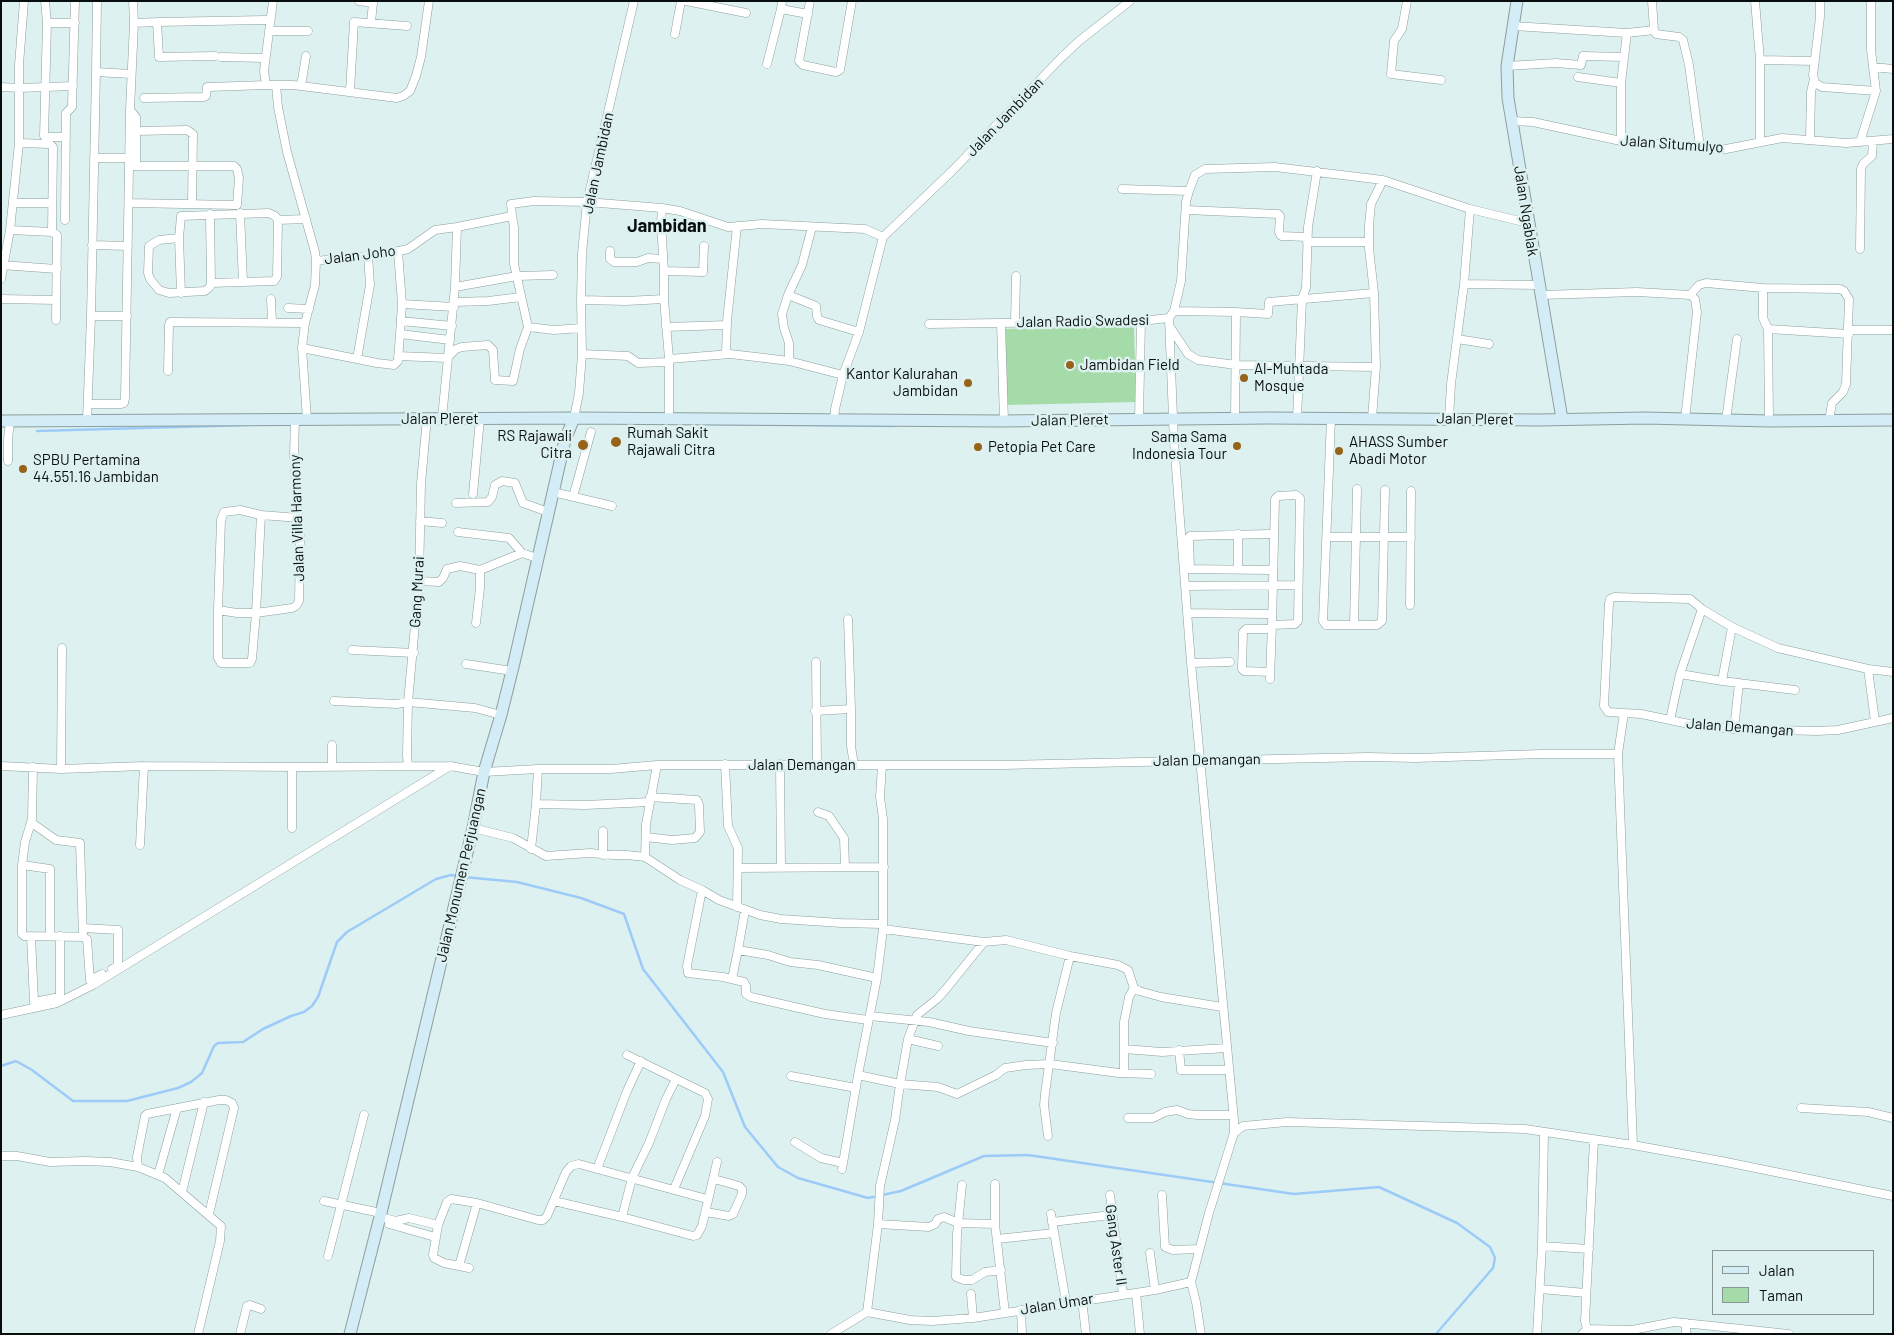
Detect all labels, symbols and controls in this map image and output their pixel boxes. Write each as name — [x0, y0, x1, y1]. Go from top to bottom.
street label: Jalan Jambidan — [963, 74, 1047, 160]
street label: Jalan Jambidan — [578, 111, 618, 215]
street label: Jalan Situmulyo — [1620, 131, 1724, 157]
street label: Jalan Ngablak — [1510, 165, 1542, 257]
district label: Jambidan — [627, 215, 707, 237]
street label: Jalan Joho — [323, 242, 397, 268]
street label: Jalan Radio Swadesi — [1016, 311, 1150, 331]
place label: Jambidan Field — [1080, 356, 1180, 374]
marker: Jambidan Field — [1064, 359, 1076, 371]
place label: Al-Muhtada Mosque — [1254, 360, 1328, 395]
place label: Kantor Kalurahan Jambidan — [846, 365, 958, 400]
marker: Al-Muhtada Mosque — [1238, 372, 1250, 384]
marker: Kantor Kalurahan Jambidan — [962, 377, 974, 389]
street label: Jalan Pleret — [1436, 409, 1514, 429]
street label: Jalan Pleret — [401, 410, 479, 428]
street label: Jalan Pleret — [1031, 410, 1109, 430]
place label: Rumah Sakit Rajawali Citra — [627, 424, 715, 459]
place label: RS Rajawali Citra — [497, 427, 572, 462]
place label: Sama Sama Indonesia Tour — [1132, 428, 1227, 463]
place label: AHASS Sumber Abadi Motor — [1349, 433, 1448, 468]
marker: Rumah Sakit Rajawali Citra — [609, 435, 623, 449]
marker: RS Rajawali Citra — [576, 438, 590, 452]
place label: Petopia Pet Care — [988, 438, 1096, 456]
marker: Sama Sama Indonesia Tour — [1231, 440, 1243, 452]
marker: Petopia Pet Care — [972, 441, 984, 453]
marker: AHASS Sumber Abadi Motor — [1333, 445, 1345, 457]
place label: SPBU Pertamina 44.551.16 Jambidan — [33, 451, 159, 486]
street label: Jalan Villa Harmony — [286, 454, 308, 582]
marker: SPBU Pertamina 44.551.16 Jambidan — [17, 463, 29, 475]
street label: Gang Murai — [406, 556, 428, 628]
street label: Jalan Demangan — [1686, 714, 1794, 740]
street label: Jalan Demangan — [1153, 750, 1261, 770]
street label: Jalan Demangan — [748, 756, 856, 774]
street label: Jalan Monumen Perjuangan — [432, 786, 490, 964]
street label: Gang Aster II — [1101, 1203, 1131, 1287]
legend — [1712, 1250, 1874, 1315]
text: Jalan — [1759, 1261, 1795, 1279]
text: Taman — [1759, 1286, 1803, 1304]
street label: Jalan Umar — [1019, 1289, 1095, 1319]

